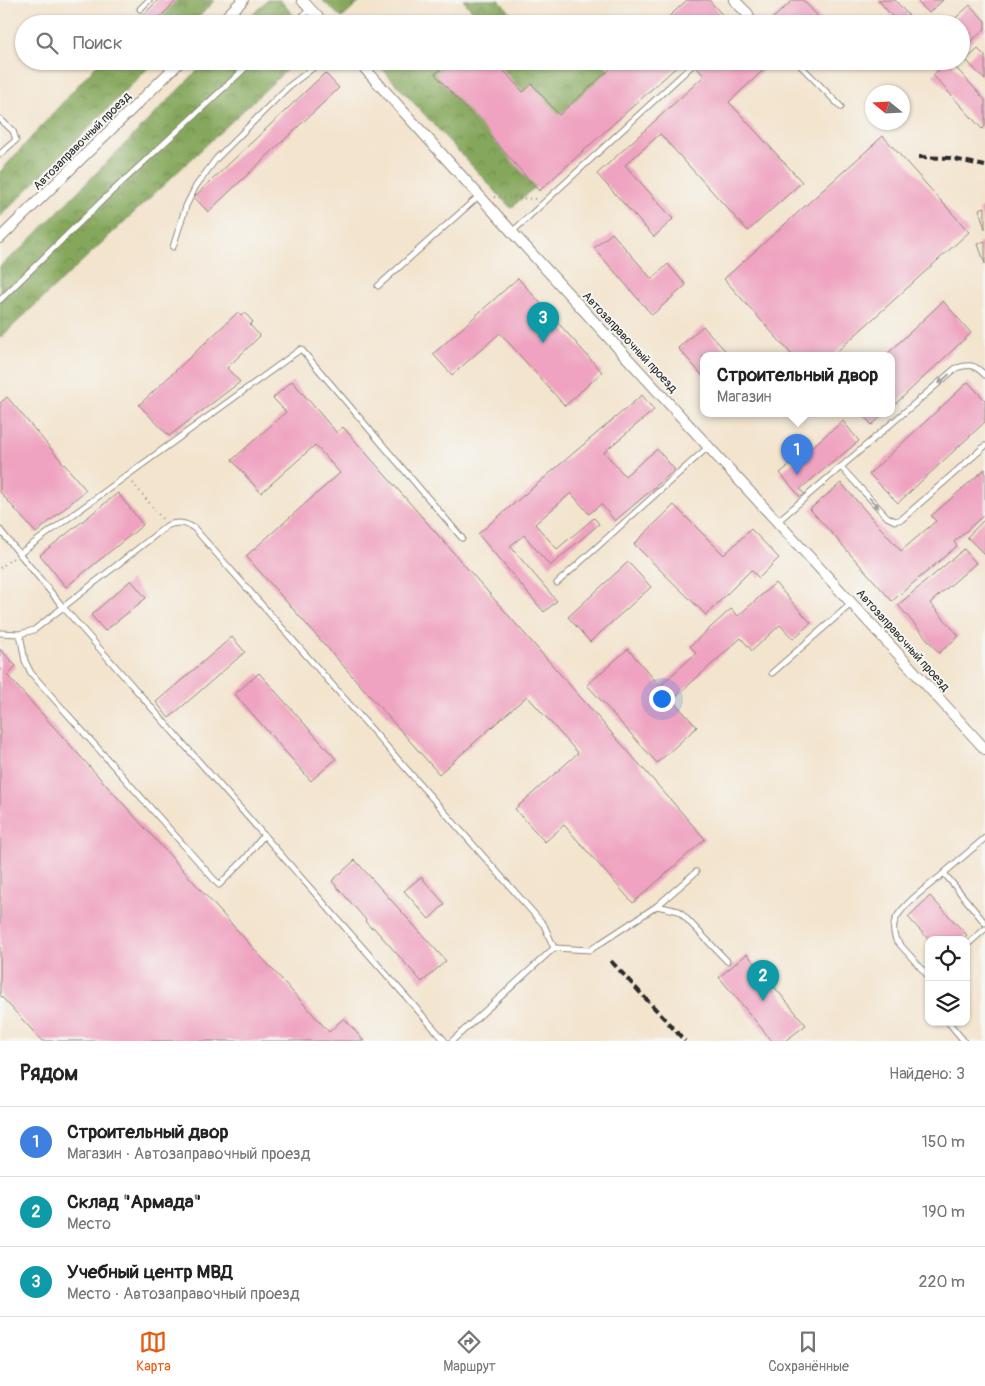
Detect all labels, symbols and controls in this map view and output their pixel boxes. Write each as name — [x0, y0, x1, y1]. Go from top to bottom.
search box — [15, 15, 970, 70]
icon: search — [33, 29, 61, 57]
text: Поиск — [73, 31, 123, 55]
north arrow — [865, 85, 910, 130]
street label: Автозаправочный проезд — [30, 89, 135, 193]
street label: Автозаправочный проезд — [579, 289, 681, 396]
pin: 3 — [527, 302, 559, 343]
popup — [700, 352, 895, 417]
text: Строительный двор — [717, 363, 878, 387]
one-way arrow — [938, 373, 951, 384]
text: Магазин — [717, 387, 772, 407]
pin: 1 — [781, 434, 813, 475]
one-way arrow — [868, 496, 880, 508]
street label: Автозаправочный проезд — [853, 586, 953, 695]
your location — [649, 686, 675, 712]
map controls — [925, 936, 970, 1026]
button: locate — [925, 936, 970, 981]
pin: 2 — [747, 960, 779, 1001]
button: layers — [925, 981, 970, 1026]
text: Рядом — [20, 1060, 78, 1087]
text: Найдено: 3 — [889, 1064, 965, 1084]
text: Строительный двор — [67, 1120, 228, 1144]
text: 1 — [33, 1132, 39, 1152]
text: 150 m — [921, 1132, 965, 1152]
text: Магазин · Автозаправочный проезд — [67, 1144, 310, 1164]
text: Склад "Армада" — [67, 1190, 201, 1214]
text: 2 — [32, 1202, 40, 1222]
text: 190 m — [922, 1202, 965, 1222]
text: Место — [67, 1214, 111, 1234]
text: Учебный центр МВД — [67, 1260, 232, 1284]
text: 3 — [32, 1272, 40, 1292]
text: 220 m — [919, 1272, 965, 1292]
text: Место · Автозаправочный проезд — [67, 1284, 300, 1304]
tab: Карта — [136, 1328, 171, 1375]
tab: Маршрут — [443, 1328, 496, 1375]
tab: Сохранённые — [768, 1328, 849, 1375]

